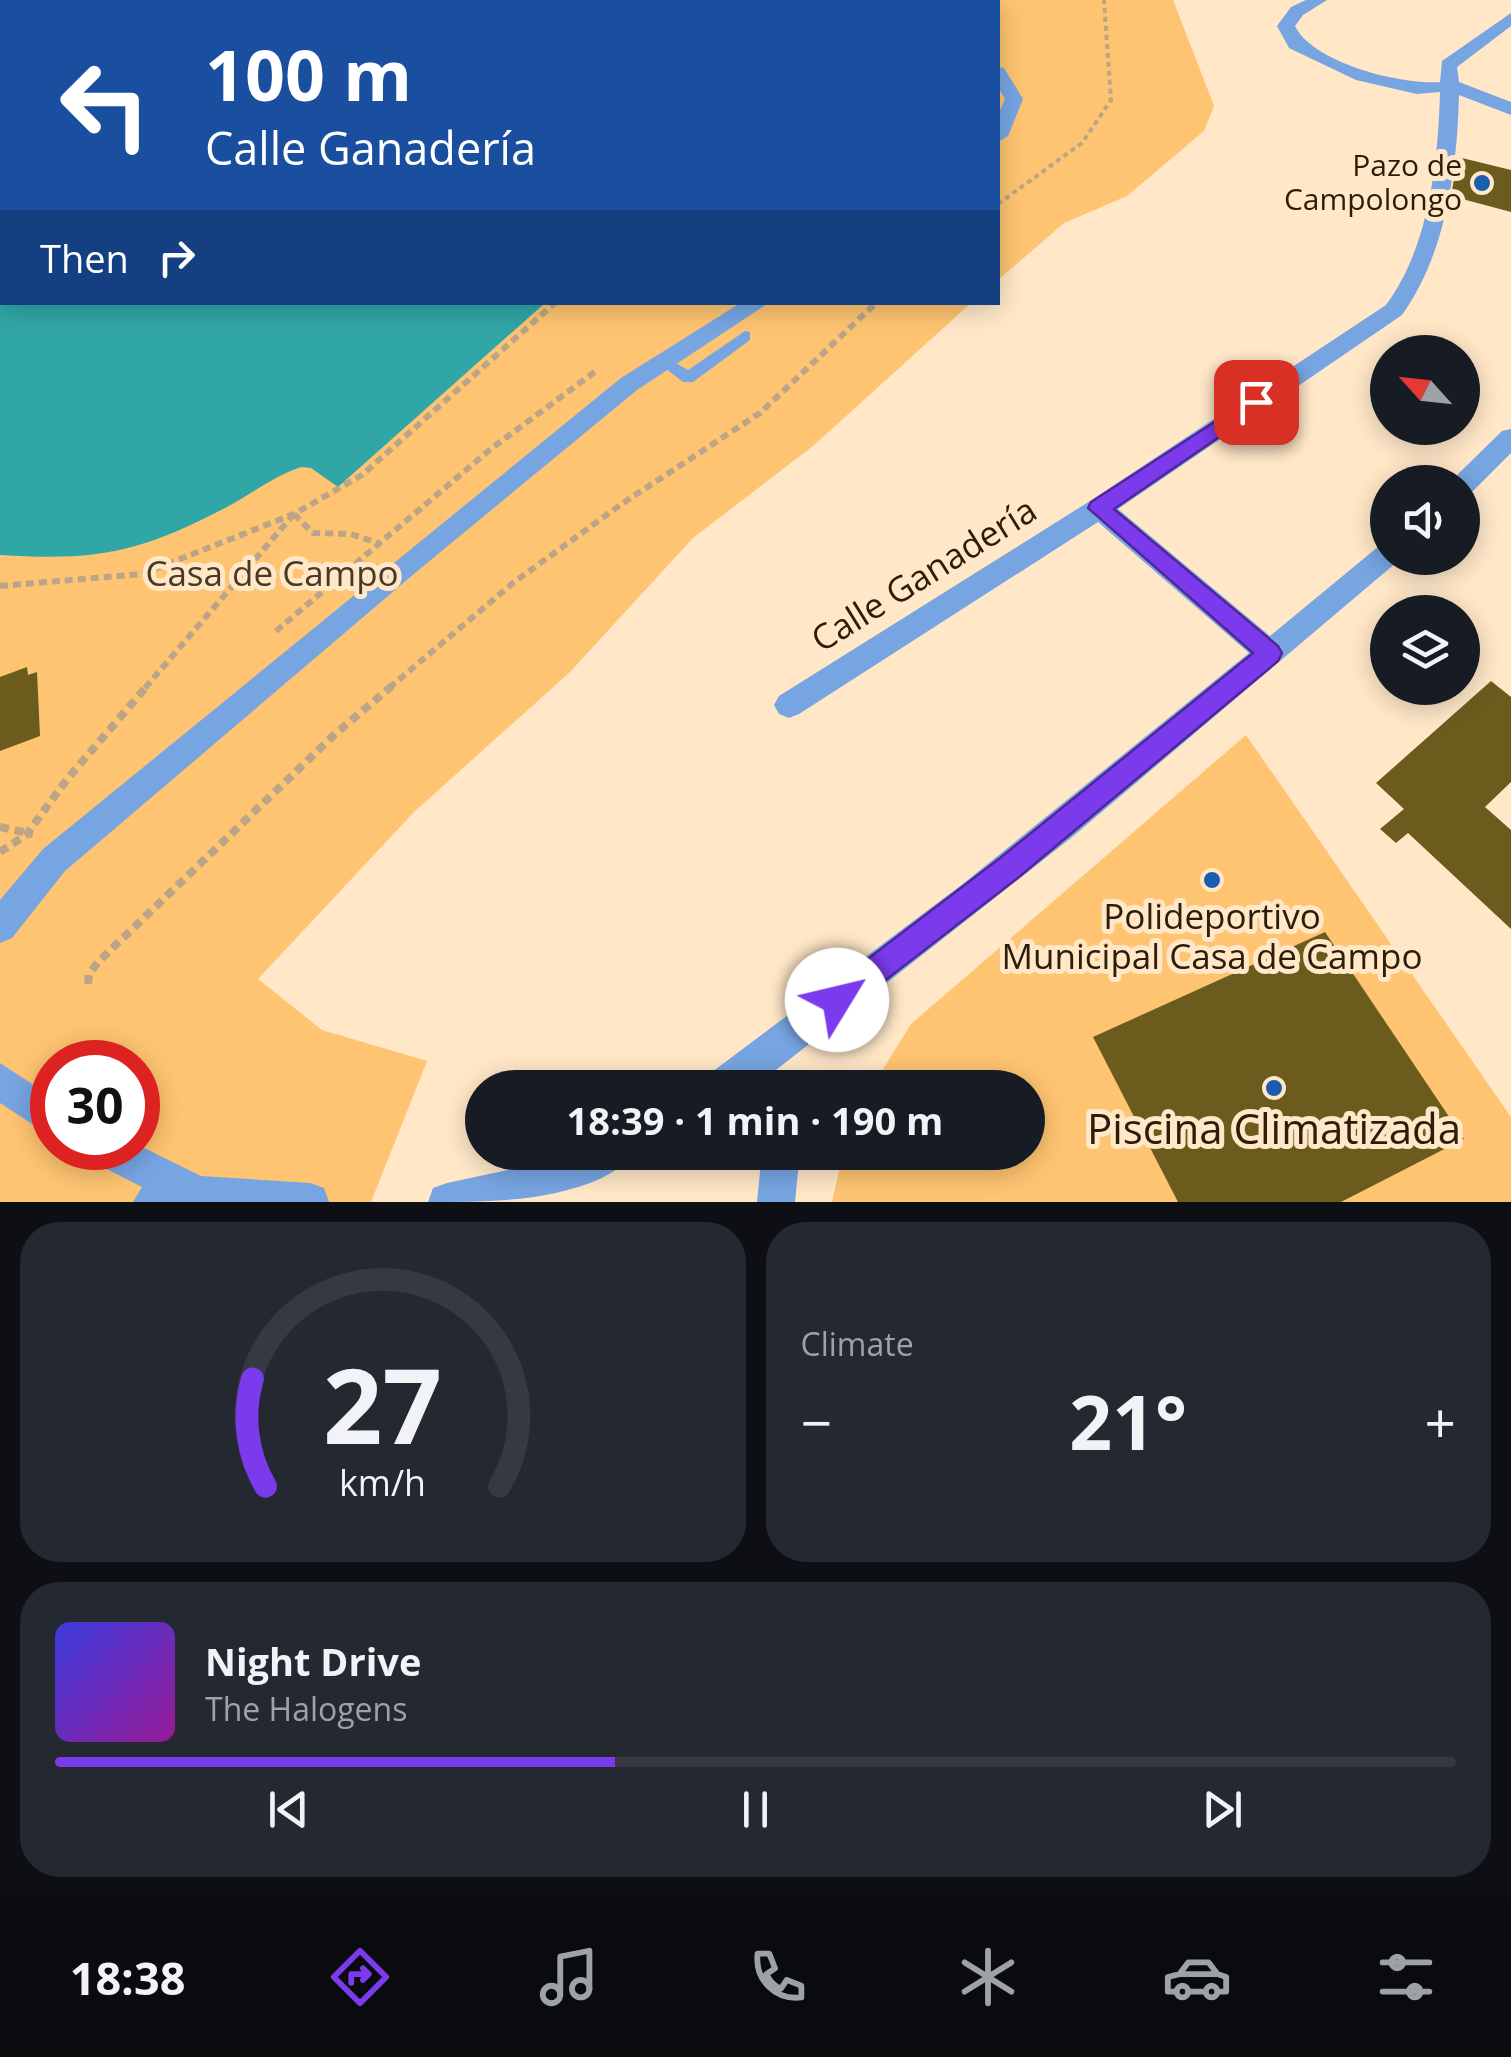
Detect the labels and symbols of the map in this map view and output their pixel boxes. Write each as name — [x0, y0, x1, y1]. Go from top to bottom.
place label: Pazo de Campolongo — [1284, 144, 1462, 219]
marker: Pazo de Campolongo — [1471, 172, 1493, 194]
north arrow — [1370, 335, 1480, 445]
pin — [1214, 360, 1299, 445]
street label: Calle Ganadería — [802, 486, 1045, 662]
park label: Casa de Campo — [145, 549, 399, 596]
marker: Polideportivo Municipal Casa de Campo — [1201, 869, 1223, 891]
place label: Polideportivo Municipal Casa de Campo — [1002, 892, 1422, 979]
position arrow — [785, 948, 889, 1052]
speed limit sign: 30 — [30, 1040, 160, 1170]
marker: Piscina Climatizada — [1263, 1077, 1285, 1099]
place label: Piscina Climatizada — [1087, 1099, 1461, 1156]

